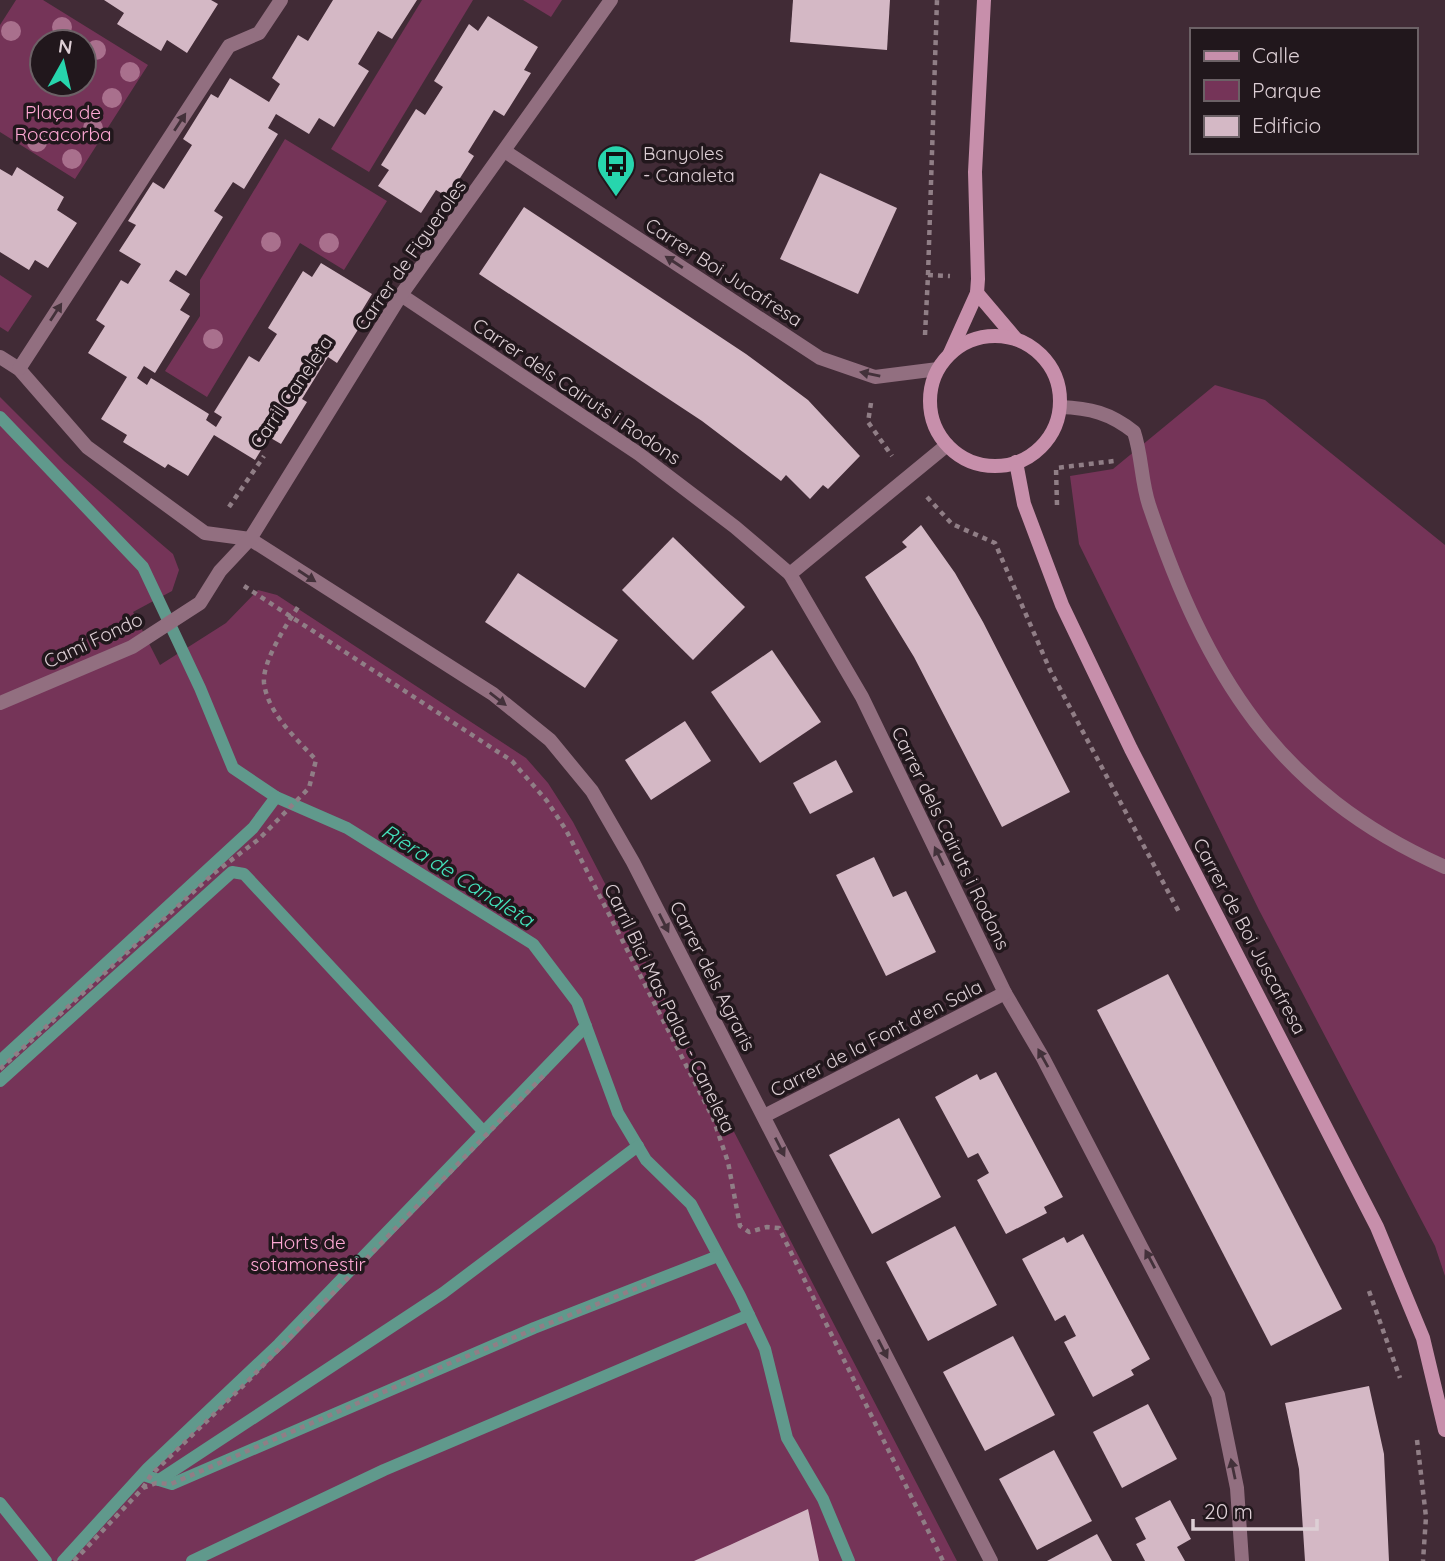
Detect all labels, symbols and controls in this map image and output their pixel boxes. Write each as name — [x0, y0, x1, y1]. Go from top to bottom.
north arrow — [28, 28, 98, 98]
legend — [1190, 28, 1417, 154]
text: N — [57, 33, 74, 59]
text: Calle — [1252, 42, 1300, 68]
text: Parque — [1252, 77, 1321, 103]
park label: Plaça de Rocacorba — [14, 100, 112, 146]
one-way arrow — [173, 112, 186, 131]
text: Edificio — [1252, 112, 1321, 138]
place label: Banyoles - Canaleta — [643, 141, 735, 187]
bus stop icon: Banyoles - Canaleta — [595, 143, 637, 198]
street label: Carrer de Figueroles — [349, 175, 471, 335]
street label: Carrer Boi Jucafresa — [641, 212, 807, 332]
one-way arrow — [665, 256, 684, 269]
one-way arrow — [49, 302, 62, 322]
street label: Carrer dels Cairuts i Rodons — [469, 312, 685, 470]
street label: Carril Caneleta — [245, 331, 337, 453]
one-way arrow — [859, 368, 881, 379]
one-way arrow — [298, 569, 317, 582]
street label: Camí Fondo — [40, 607, 146, 673]
one-way arrow — [489, 692, 507, 707]
street label: Carrer dels Cairuts i Rodons — [886, 722, 1016, 954]
water label: Riera de Canaleta — [377, 818, 540, 933]
street label: Carrer de Boi Juscafresa — [1188, 834, 1312, 1038]
one-way arrow — [933, 846, 944, 866]
street label: Carril Bici Mas Palau - Caneleta — [599, 879, 741, 1137]
street label: Carrer dels Agraris — [665, 897, 761, 1055]
one-way arrow — [659, 913, 670, 933]
street label: Carrer de la Font d'en Sala — [766, 974, 986, 1102]
one-way arrow — [1037, 1049, 1049, 1068]
one-way arrow — [774, 1137, 785, 1157]
park label: Horts de sotamonestir — [250, 1230, 366, 1276]
one-way arrow — [1144, 1249, 1156, 1269]
one-way arrow — [877, 1340, 889, 1360]
one-way arrow — [1228, 1458, 1239, 1480]
scale bar — [1193, 1488, 1317, 1532]
text: 20 m — [1204, 1498, 1253, 1524]

